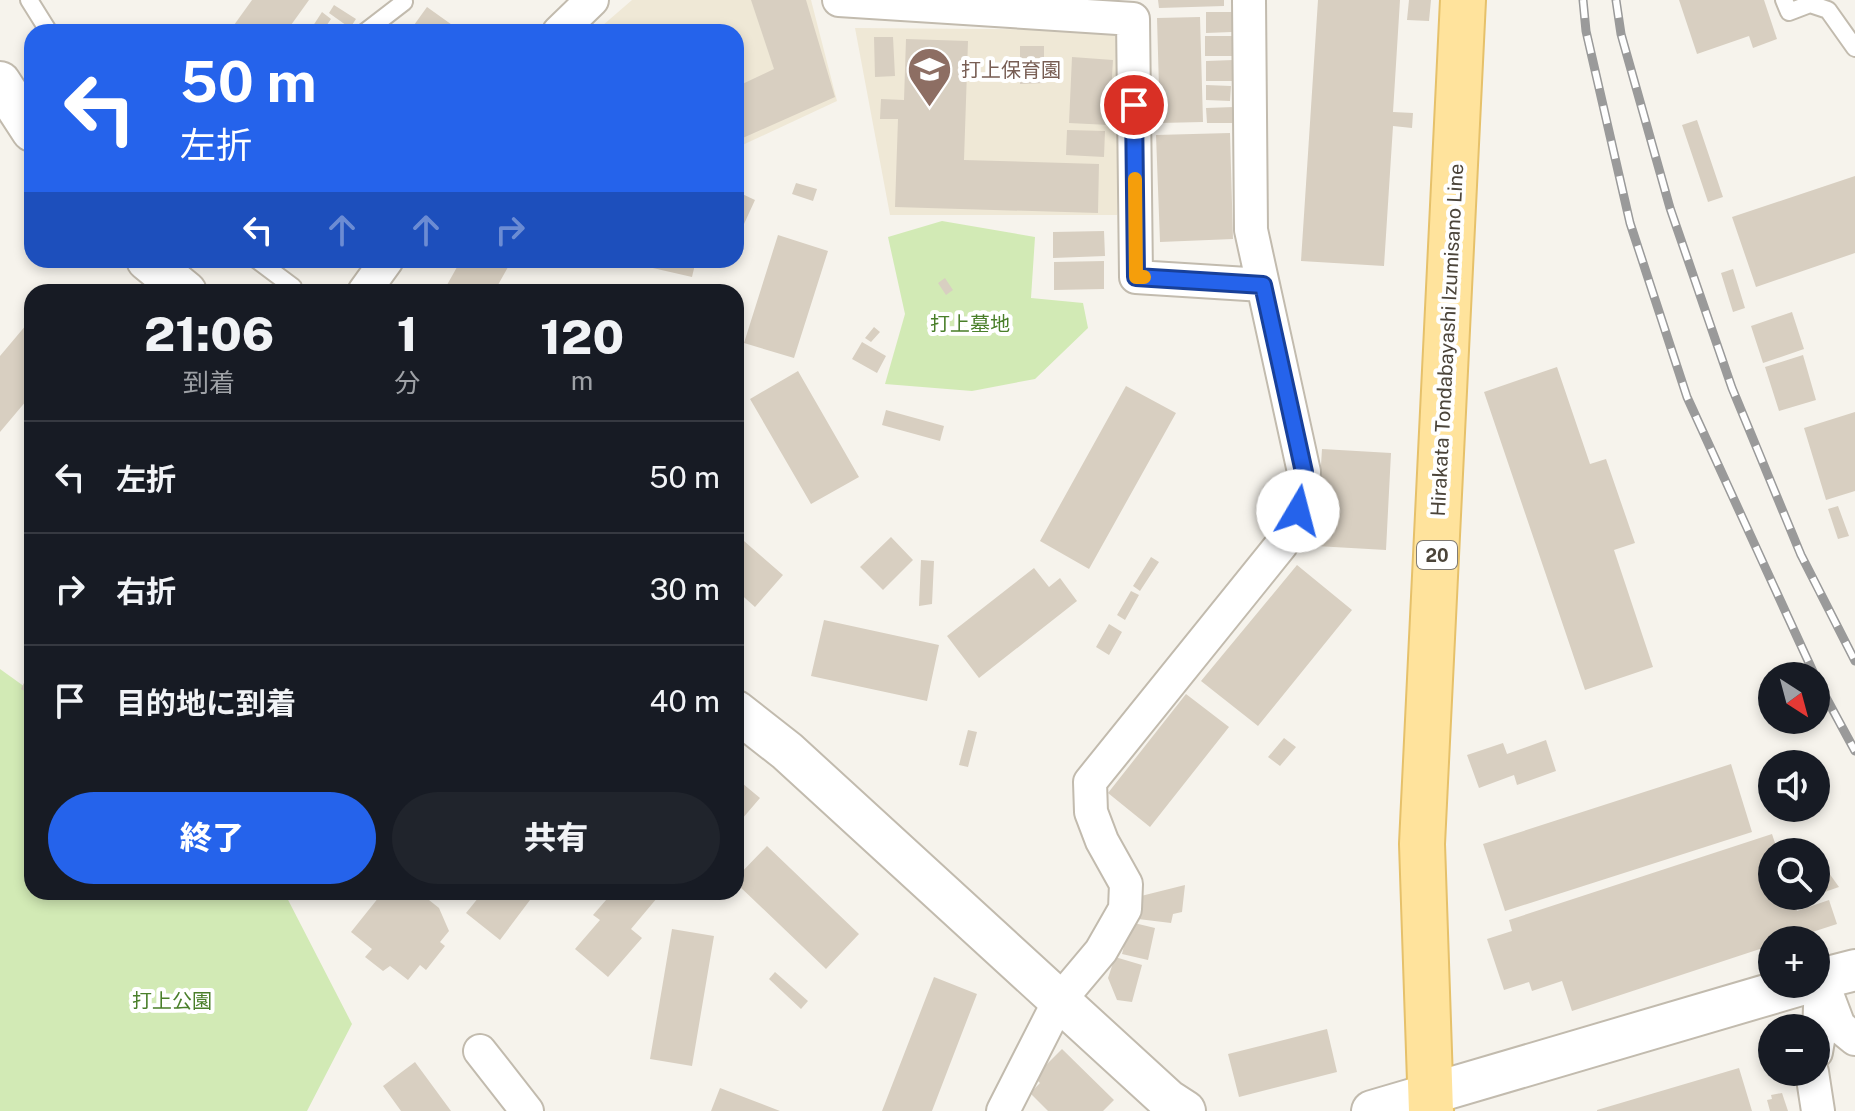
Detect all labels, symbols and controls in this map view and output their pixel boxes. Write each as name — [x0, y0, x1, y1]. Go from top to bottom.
school or university icon: 打上保育園 — [906, 46, 954, 109]
text: 50 m — [180, 49, 317, 115]
icon: left — [48, 56, 152, 160]
place label: 打上保育園 — [961, 58, 1061, 82]
pin — [1100, 71, 1168, 139]
icon: arrive — [1112, 83, 1156, 127]
text: 左折 — [180, 124, 252, 166]
street label: Hirakata Tondabayashi Izumisano Line — [1426, 163, 1468, 517]
icon: left — [236, 208, 280, 252]
icon: ahead — [320, 208, 364, 252]
icon: ahead — [404, 208, 448, 252]
icon: right — [488, 208, 532, 252]
text: 21:06 — [144, 305, 274, 362]
text: 1 — [397, 305, 418, 362]
text: 120 — [540, 308, 624, 365]
park label: 打上墓地 — [930, 312, 1010, 336]
text: m — [571, 365, 593, 396]
text: 到着 — [183, 367, 235, 398]
text: 分 — [394, 367, 420, 398]
icon: left — [48, 455, 92, 499]
text: 50 m — [649, 459, 720, 495]
text: 左折 — [116, 461, 176, 497]
position arrow — [1256, 469, 1340, 553]
road number: 20 — [1417, 541, 1457, 569]
icon: right — [48, 567, 92, 611]
text: 30 m — [650, 571, 720, 607]
text: 右折 — [116, 573, 176, 609]
north arrow — [1758, 662, 1830, 734]
map controls — [1758, 662, 1830, 1086]
icon: arrive — [48, 679, 92, 723]
text: 40 m — [650, 683, 720, 719]
text: 目的地に到着 — [116, 685, 296, 721]
button: sound — [1758, 750, 1830, 822]
button: 終了 — [48, 792, 376, 884]
button: 共有 — [392, 792, 720, 884]
button: search — [1758, 838, 1830, 910]
button: + — [1758, 926, 1830, 998]
park label: 打上公園 — [132, 989, 212, 1013]
button: − — [1758, 1014, 1830, 1086]

